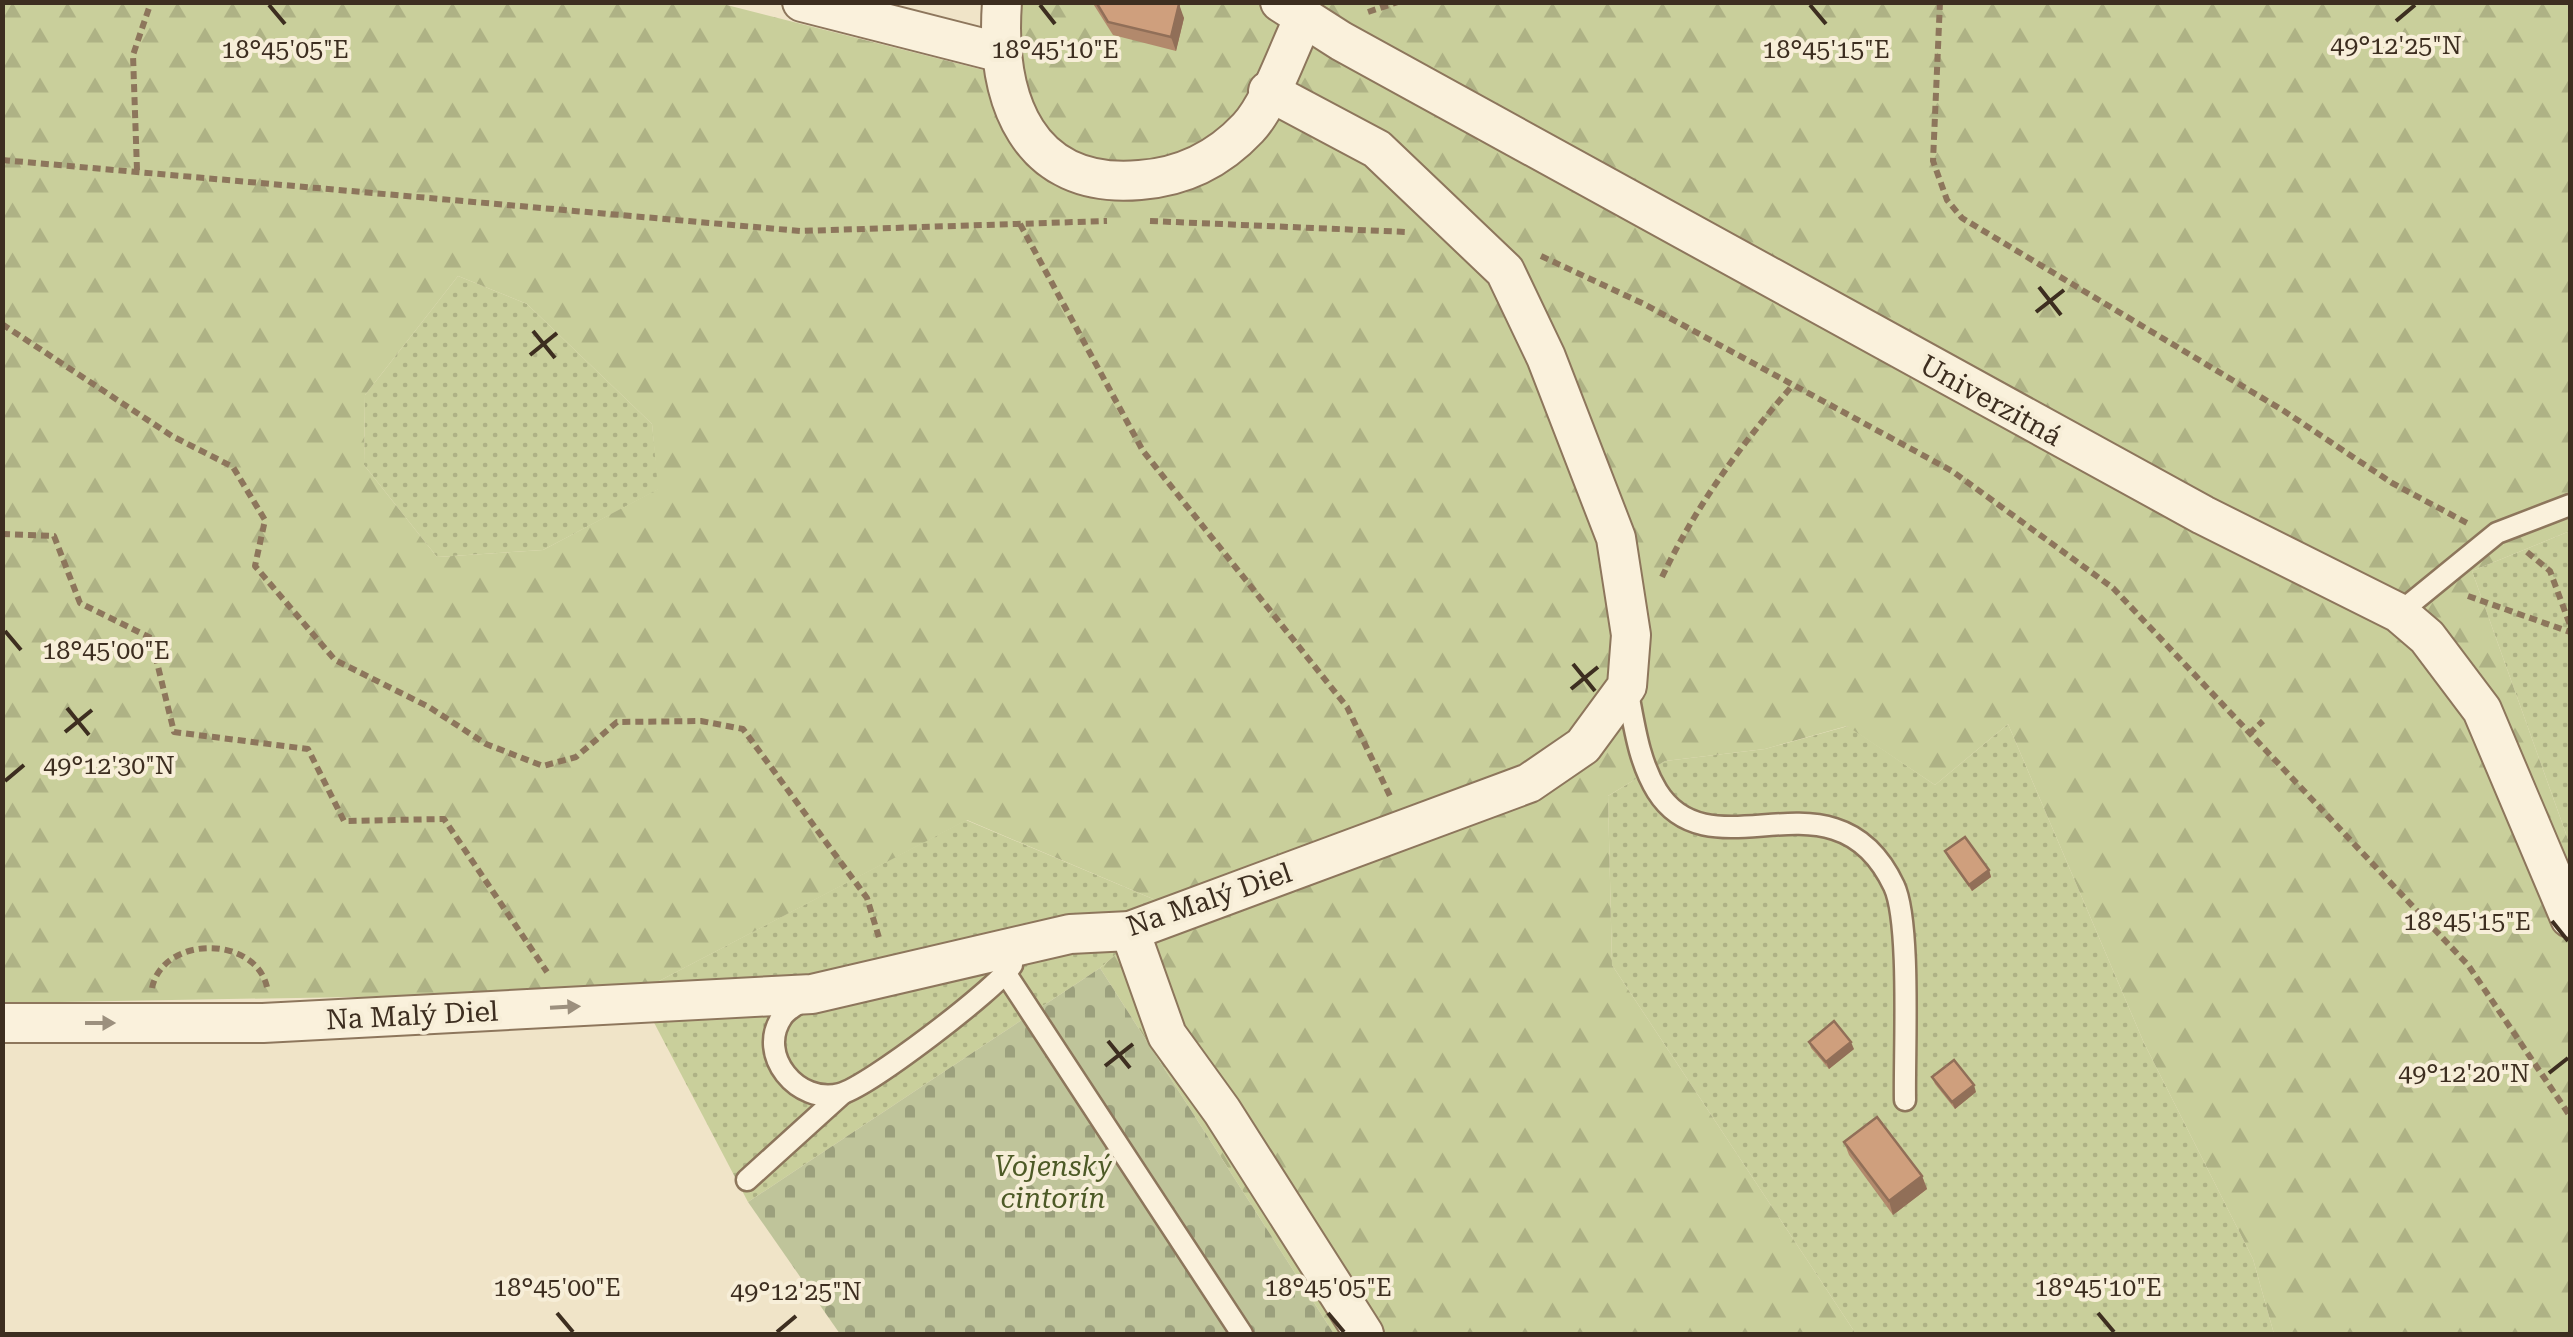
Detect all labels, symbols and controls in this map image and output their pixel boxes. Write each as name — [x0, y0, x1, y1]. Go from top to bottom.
text: 49°12'25"N — [2330, 31, 2462, 60]
text: 18°45'05"E — [221, 35, 349, 64]
text: 18°45'10"E — [991, 35, 1119, 64]
text: 18°45'15"E — [1762, 35, 1890, 64]
street label: Univerzitná — [1914, 348, 2068, 453]
text: 18°45'00"E — [42, 636, 170, 665]
text: 49°12'30"N — [43, 751, 175, 780]
street label: Na Malý Diel — [1122, 856, 1296, 943]
text: 18°45'15"E — [2403, 907, 2531, 936]
street label: Na Malý Diel — [325, 994, 499, 1036]
one-way arrow — [549, 999, 581, 1015]
one-way arrow — [84, 1015, 116, 1031]
text: 49°12'20"N — [2398, 1059, 2530, 1088]
park label: Vojenský cintorín — [994, 1150, 1112, 1215]
text: 18°45'00"E — [493, 1273, 621, 1302]
text: 18°45'05"E — [1264, 1273, 1392, 1302]
text: 18°45'10"E — [2034, 1273, 2162, 1302]
text: 49°12'25"N — [730, 1277, 862, 1306]

